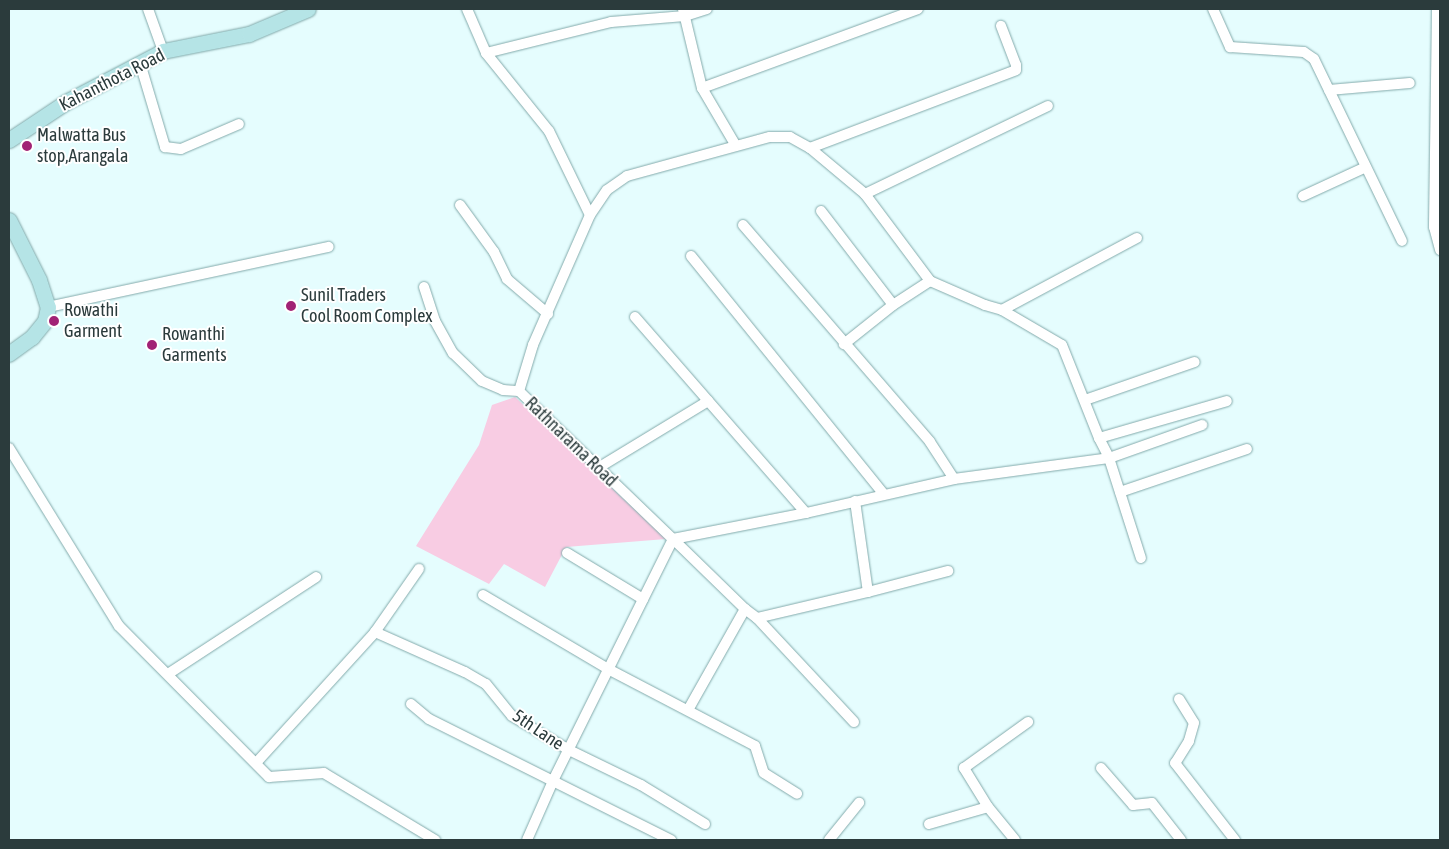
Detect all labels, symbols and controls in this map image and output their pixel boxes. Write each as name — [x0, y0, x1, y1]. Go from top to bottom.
street label: Kahanthota Road — [56, 44, 168, 116]
place label: Malwatta Bus stop,Arangala — [37, 125, 128, 168]
marker: Malwatta Bus stop,Arangala — [21, 140, 33, 152]
place label: Sunil Traders Cool Room Complex — [301, 285, 433, 328]
place label: Rowathi Garment — [64, 300, 122, 342]
marker: Sunil Traders Cool Room Complex — [285, 300, 297, 312]
marker: Rowathi Garment — [48, 315, 60, 327]
place label: Rowanthi Garments — [162, 324, 227, 366]
marker: Rowanthi Garments — [146, 339, 158, 351]
street label: Rathnarama Road — [520, 393, 622, 491]
street label: 5th Lane — [508, 705, 568, 755]

